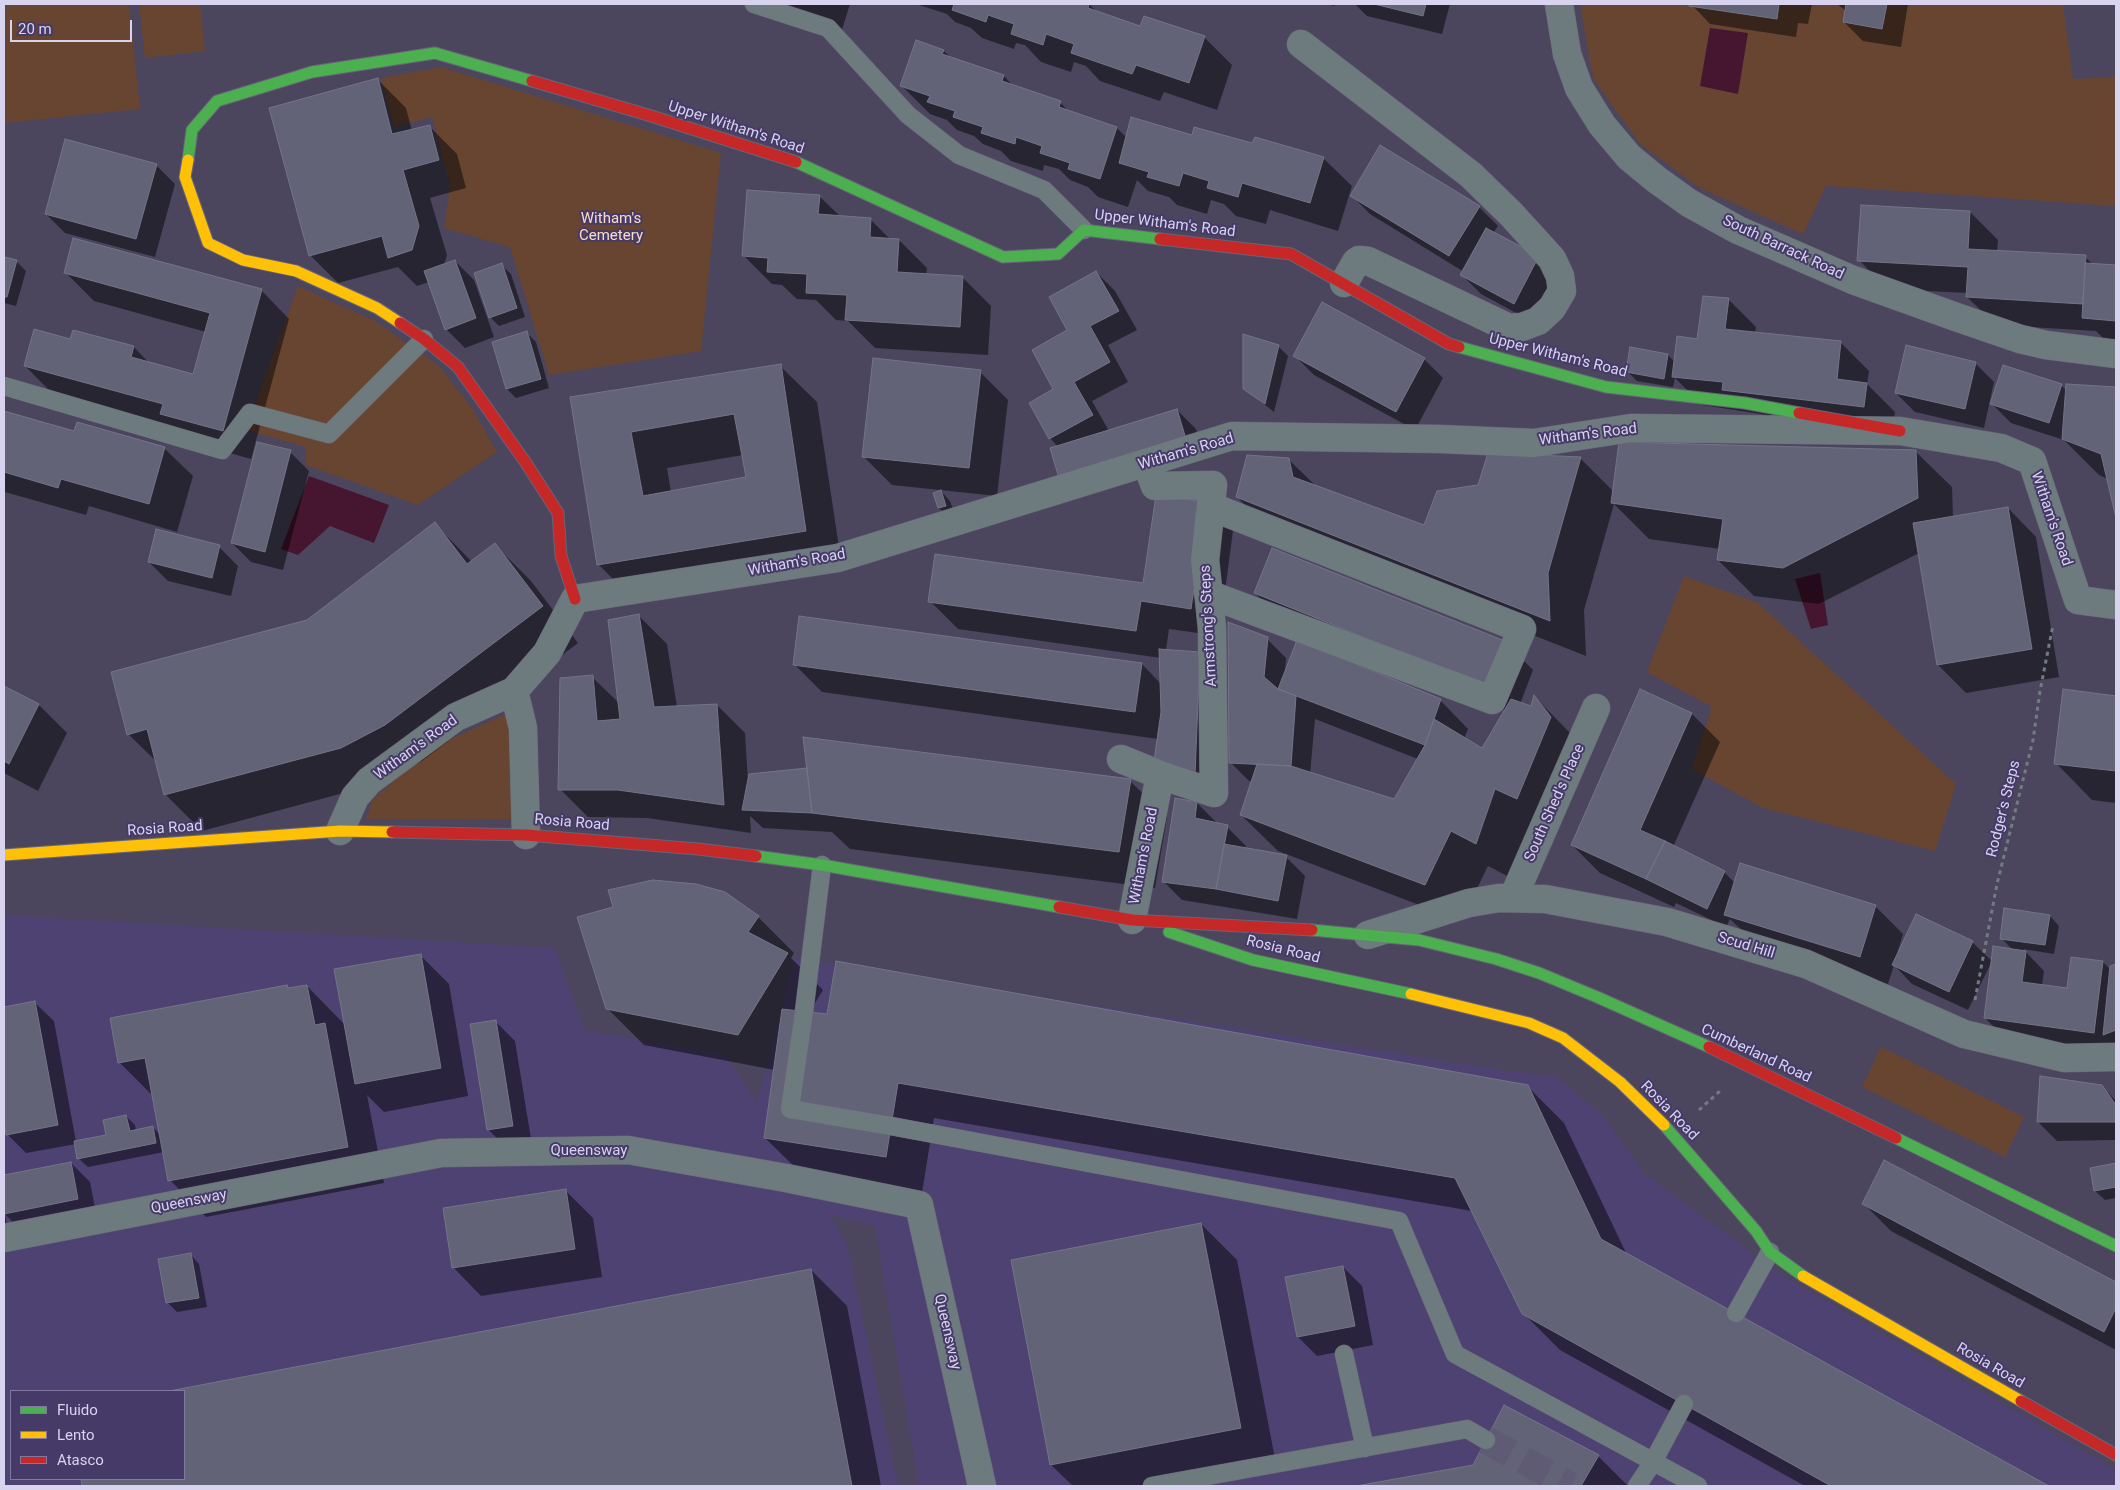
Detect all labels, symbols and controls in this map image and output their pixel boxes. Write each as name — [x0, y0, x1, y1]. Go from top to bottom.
scale bar — [12, 10, 135, 42]
text: 20 m — [18, 20, 52, 38]
street label: Upper Witham's Road — [666, 98, 806, 158]
street label: Upper Witham's Road — [1093, 206, 1237, 242]
park label: Witham's Cemetery — [579, 210, 643, 245]
street label: South Barrack Road — [1719, 212, 1847, 284]
street label: Upper Witham's Road — [1487, 330, 1629, 382]
street label: Witham's Road — [1538, 420, 1638, 450]
street label: Witham's Road — [1136, 430, 1236, 474]
street label: Witham's Road — [2026, 469, 2076, 569]
street label: Witham's Road — [747, 546, 847, 580]
street label: Armstrong's Steps — [1197, 564, 1221, 688]
street label: Witham's Road — [371, 712, 461, 784]
street label: South Shed's Place — [1521, 741, 1589, 865]
street label: Rodger's Steps — [1983, 759, 2025, 859]
street label: Witham's Road — [1126, 806, 1162, 906]
street label: Rosia Road — [534, 811, 610, 835]
street label: Rosia Road — [127, 817, 203, 841]
street label: Scud Hill — [1715, 929, 1777, 963]
street label: Rosia Road — [1244, 932, 1322, 968]
street label: Cumberland Road — [1698, 1021, 1814, 1087]
street label: Rosia Road — [1636, 1078, 1702, 1144]
street label: Queensway — [551, 1142, 627, 1160]
street label: Queensway — [150, 1186, 228, 1218]
street label: Queensway — [930, 1292, 964, 1372]
street label: Rosia Road — [1953, 1339, 2027, 1393]
legend — [10, 1390, 185, 1480]
text: Fluido — [57, 1401, 98, 1419]
text: Lento — [57, 1426, 95, 1444]
text: Atasco — [57, 1451, 104, 1469]

